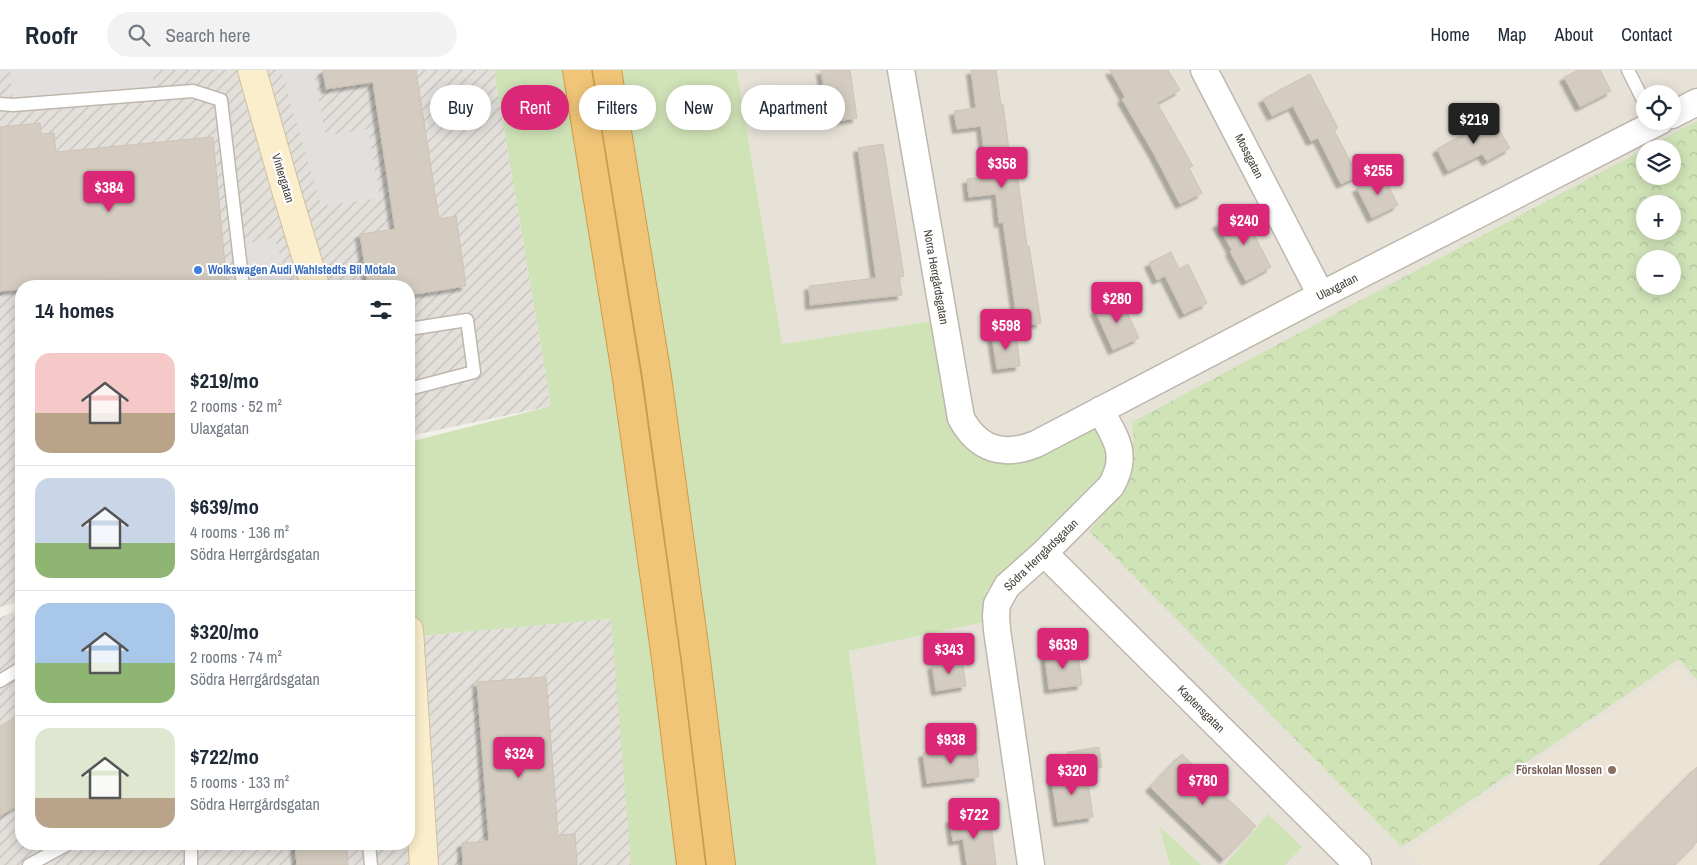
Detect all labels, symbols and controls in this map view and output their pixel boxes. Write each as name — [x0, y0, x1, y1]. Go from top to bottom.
search box — [107, 12, 457, 57]
text: Roofr — [25, 19, 77, 51]
icon: search — [125, 21, 153, 49]
text: Search here — [165, 22, 250, 48]
text: Home — [1430, 22, 1470, 47]
text: Map — [1498, 22, 1527, 47]
text: About — [1555, 22, 1593, 47]
text: Contact — [1621, 22, 1672, 47]
chip: Buy — [430, 85, 491, 130]
chip: Rent — [501, 85, 569, 130]
chip: Filters — [579, 85, 656, 130]
chip: New — [666, 85, 731, 130]
chip: Apartment — [741, 85, 845, 130]
map controls — [1636, 85, 1681, 295]
button: locate — [1636, 85, 1681, 130]
pin: $219 — [1444, 102, 1504, 145]
text: $219 — [1459, 108, 1489, 130]
street label: Mossgatan — [1231, 131, 1267, 181]
button: layers — [1636, 140, 1681, 185]
pin: $358 — [972, 146, 1032, 189]
street label: Vintergatan — [268, 151, 298, 205]
text: $358 — [987, 152, 1017, 174]
pin: $255 — [1348, 154, 1408, 196]
text: $255 — [1363, 159, 1393, 181]
pin: $384 — [79, 170, 139, 213]
text: $384 — [94, 176, 124, 198]
button: + — [1636, 195, 1681, 240]
pin: $240 — [1214, 204, 1274, 246]
text: $240 — [1229, 209, 1259, 231]
street label: Norra Herrgårdsgatan — [920, 228, 952, 326]
button: − — [1636, 250, 1681, 295]
place label: Wolkswagen Audi Wahlstedts Bil Motala — [208, 262, 396, 278]
marker: Wolkswagen Audi Wahlstedts Bil Motala — [192, 264, 204, 276]
street label: Ulaxgatan — [1314, 270, 1360, 304]
pin: $280 — [1087, 282, 1147, 324]
text: $280 — [1102, 287, 1132, 309]
text: 14 homes — [35, 296, 114, 325]
icon: filters — [367, 296, 395, 324]
pin: $598 — [976, 308, 1036, 351]
text: $598 — [991, 314, 1021, 336]
text: $219/mo — [190, 366, 259, 395]
icon: home — [75, 373, 135, 433]
text: 2 rooms · 52 m² — [190, 395, 282, 417]
text: Ulaxgatan — [190, 417, 249, 439]
text: $639/mo — [190, 492, 259, 521]
icon: home — [75, 498, 135, 558]
street label: Södra Herrgårdsgatan — [1000, 515, 1082, 595]
text: 4 rooms · 136 m² — [190, 521, 289, 543]
text: Södra Herrgårdsgatan — [190, 543, 320, 565]
text: $320/mo — [190, 617, 259, 646]
icon: home — [75, 623, 135, 683]
pin: $639 — [1033, 628, 1093, 670]
pin: $343 — [919, 632, 979, 675]
text: $639 — [1048, 633, 1078, 655]
text: $343 — [934, 638, 964, 660]
text: 2 rooms · 74 m² — [190, 646, 282, 668]
text: Södra Herrgårdsgatan — [190, 668, 320, 690]
street label: Kaptensgatan — [1174, 682, 1228, 736]
pin: $938 — [921, 722, 981, 765]
text: $938 — [936, 728, 966, 750]
pin: $324 — [489, 736, 549, 779]
text: $722/mo — [190, 742, 259, 771]
text: $324 — [504, 742, 534, 764]
icon: home — [75, 748, 135, 808]
pin: $320 — [1042, 754, 1102, 796]
text: $320 — [1057, 759, 1087, 781]
place label: Förskolan Mossen — [1516, 762, 1602, 778]
pin: $780 — [1173, 764, 1233, 806]
marker: Förskolan Mossen — [1606, 764, 1618, 776]
text: $780 — [1188, 769, 1218, 791]
text: 5 rooms · 133 m² — [190, 771, 289, 793]
text: Södra Herrgårdsgatan — [190, 793, 320, 815]
pin: $722 — [944, 798, 1004, 840]
text: $722 — [959, 803, 989, 825]

